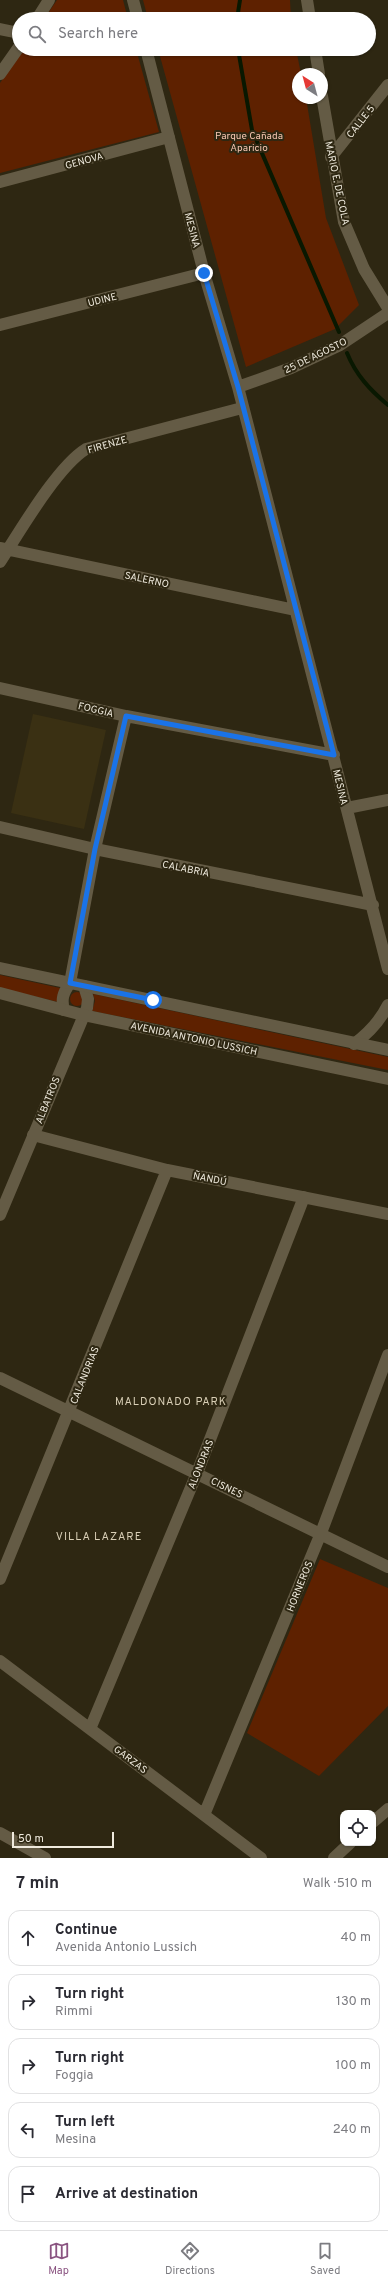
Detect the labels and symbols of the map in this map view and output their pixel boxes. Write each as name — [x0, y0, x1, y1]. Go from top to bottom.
north arrow — [292, 68, 328, 104]
street label: CALLE 5 — [344, 103, 378, 141]
park label: Parque Cañada Aparicio — [215, 130, 283, 155]
street label: MARIO E. DE COLA — [321, 140, 352, 227]
street label: GENOVA — [64, 150, 105, 173]
street label: MESINA — [181, 211, 203, 250]
route end — [195, 264, 213, 282]
street label: UDINE — [86, 291, 118, 310]
street label: 25 DE AGOSTO — [282, 336, 349, 377]
street label: FIRENZE — [86, 434, 129, 457]
street label: SALERNO — [123, 569, 170, 591]
street label: FOGGIA — [77, 700, 115, 721]
street label: MESINA — [329, 768, 350, 807]
street label: CALABRIA — [161, 859, 211, 880]
route start — [144, 991, 162, 1009]
street label: AVENIDA ANTONIO LUSSICH — [129, 1020, 258, 1059]
street label: ALBATROS — [33, 1075, 64, 1126]
street label: ÑANDÚ — [192, 1170, 228, 1189]
street label: CALANDRIAS — [68, 1345, 103, 1406]
district label: MALDONADO PARK — [115, 1395, 227, 1409]
street label: ALONDRAS — [186, 1438, 217, 1491]
street label: CISNES — [208, 1475, 245, 1502]
district label: VILLA LAZARE — [56, 1530, 142, 1544]
street label: HORNEROS — [284, 1559, 316, 1614]
street label: GARZAS — [111, 1743, 150, 1777]
scale bar — [12, 1830, 114, 1849]

